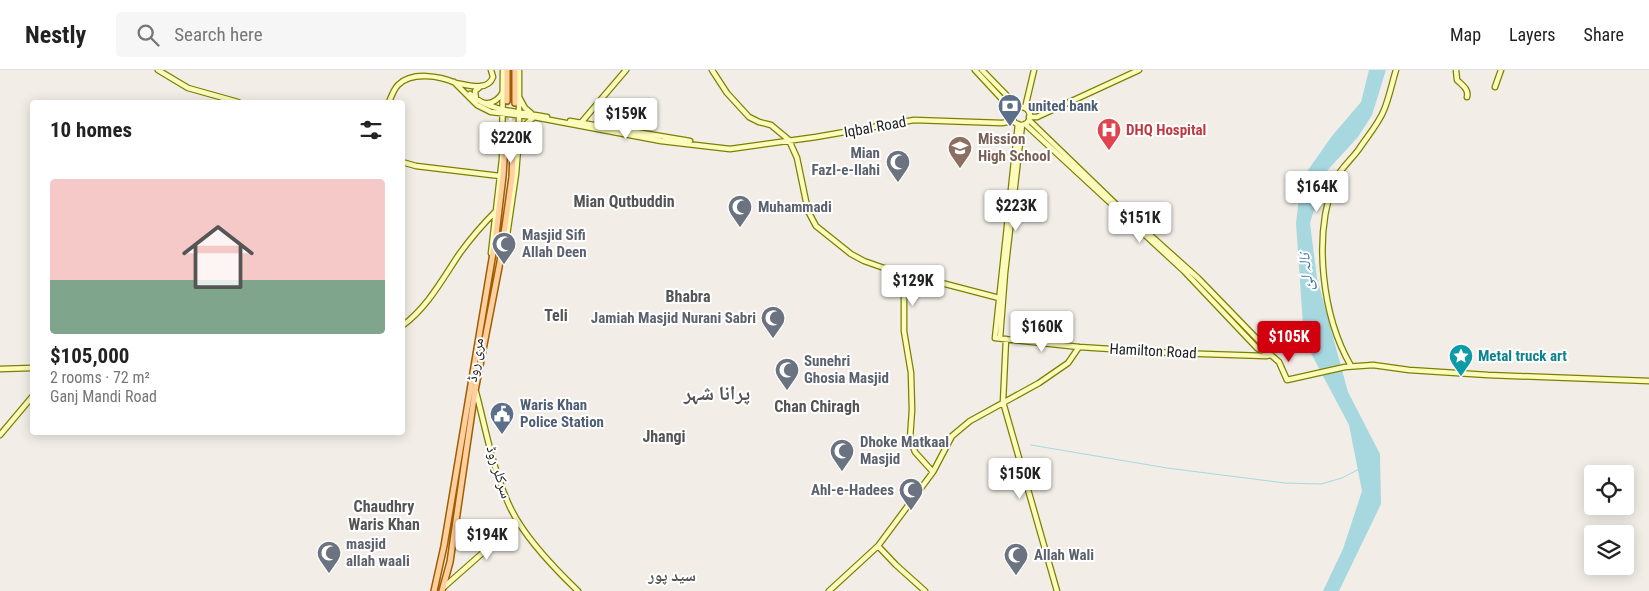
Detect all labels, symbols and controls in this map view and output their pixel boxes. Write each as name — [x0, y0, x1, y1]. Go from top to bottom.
search box — [116, 12, 466, 57]
text: Nestly — [25, 21, 86, 49]
icon: search — [134, 21, 162, 49]
text: Search here — [174, 23, 263, 46]
text: Map — [1450, 24, 1481, 45]
text: Layers — [1509, 24, 1556, 45]
text: Share — [1584, 24, 1624, 45]
bank icon: united bank — [997, 93, 1023, 127]
place label: united bank — [1028, 97, 1099, 115]
pin: $159K — [591, 98, 661, 140]
text: $159K — [605, 104, 647, 123]
street label: Iqbal Road — [842, 113, 908, 141]
icon: filters — [357, 116, 385, 144]
hospital icon: DHQ Hospital — [1096, 117, 1122, 151]
text: 10 homes — [50, 118, 132, 142]
place label: DHQ Hospital — [1126, 121, 1206, 139]
pin: $220K — [476, 122, 546, 164]
text: $220K — [490, 128, 532, 147]
place label: Mission High School — [978, 130, 1050, 165]
school or university icon: Mission High School — [947, 135, 973, 169]
place label: Mian Fazl-e-Ilahi — [811, 144, 880, 179]
mosque icon: Mian Fazl-e-Ilahi — [885, 149, 911, 183]
pin: $164K — [1282, 170, 1352, 213]
text: $164K — [1296, 177, 1338, 196]
pin: $223K — [981, 190, 1051, 232]
district label: Mian Qutbuddin — [573, 192, 675, 211]
mosque icon: Muhammadi — [727, 194, 753, 228]
text: $223K — [995, 196, 1037, 215]
place label: Muhammadi — [758, 198, 832, 216]
pin: $151K — [1105, 202, 1175, 244]
text: $151K — [1119, 208, 1161, 227]
icon: home — [173, 212, 263, 302]
place label: Masjid Sifi Allah Deen — [522, 226, 587, 261]
mosque icon: Masjid Sifi Allah Deen — [491, 231, 517, 265]
water label: نالہ لئ — [1294, 250, 1318, 291]
pin: $129K — [878, 264, 948, 307]
text: $129K — [892, 271, 934, 290]
district label: Bhabra — [666, 287, 711, 306]
mosque icon: Jamiah Masjid Nurani Sabri — [760, 305, 786, 339]
district label: Teli — [544, 306, 568, 325]
place label: Jamiah Masjid Nurani Sabri — [591, 309, 756, 327]
pin: $160K — [1007, 310, 1077, 353]
text: $160K — [1021, 317, 1063, 336]
pin: $105K — [1254, 320, 1324, 363]
text: $105K — [1268, 327, 1310, 346]
street label: مری روڈ — [463, 336, 488, 384]
street label: Hamilton Road — [1109, 340, 1197, 362]
place icon: Metal truck art — [1448, 343, 1474, 377]
text: $105,000 — [50, 344, 129, 368]
place label: Metal truck art — [1478, 347, 1567, 365]
place label: Sunehri Ghosia Masjid — [804, 352, 889, 387]
mosque icon: Sunehri Ghosia Masjid — [774, 357, 800, 391]
text: 2 rooms · 72 m² — [50, 368, 150, 387]
district label: پرانا شہر — [683, 381, 750, 405]
text: Ganj Mandi Road — [50, 387, 157, 406]
place label: Waris Khan Police Station — [520, 396, 604, 431]
district label: Chan Chiragh — [774, 397, 860, 416]
public building icon: Waris Khan Police Station — [489, 401, 515, 435]
district label: Jhangi — [642, 427, 686, 446]
place label: Dhoke Matkaal Masjid — [860, 433, 949, 468]
mosque icon: Dhoke Matkaal Masjid — [829, 438, 855, 472]
street label: سرکلر روڈ — [482, 443, 516, 501]
pin: $150K — [985, 458, 1055, 500]
text: $150K — [999, 464, 1041, 483]
map controls — [1584, 465, 1634, 575]
button: locate — [1584, 465, 1634, 515]
mosque icon: Ahl-e-Hadees — [898, 477, 924, 511]
place label: Ahl-e-Hadees — [811, 481, 894, 499]
district label: Chaudhry Waris Khan — [348, 497, 420, 534]
pin: $194K — [452, 518, 522, 561]
text: $194K — [466, 525, 508, 544]
button: layers — [1584, 525, 1634, 575]
place label: masjid allah waali — [346, 535, 410, 570]
mosque icon: masjid allah waali — [316, 540, 342, 574]
mosque icon: Allah Wali — [1003, 542, 1029, 576]
place label: Allah Wali — [1034, 546, 1094, 564]
district label: سید پور — [647, 566, 696, 585]

